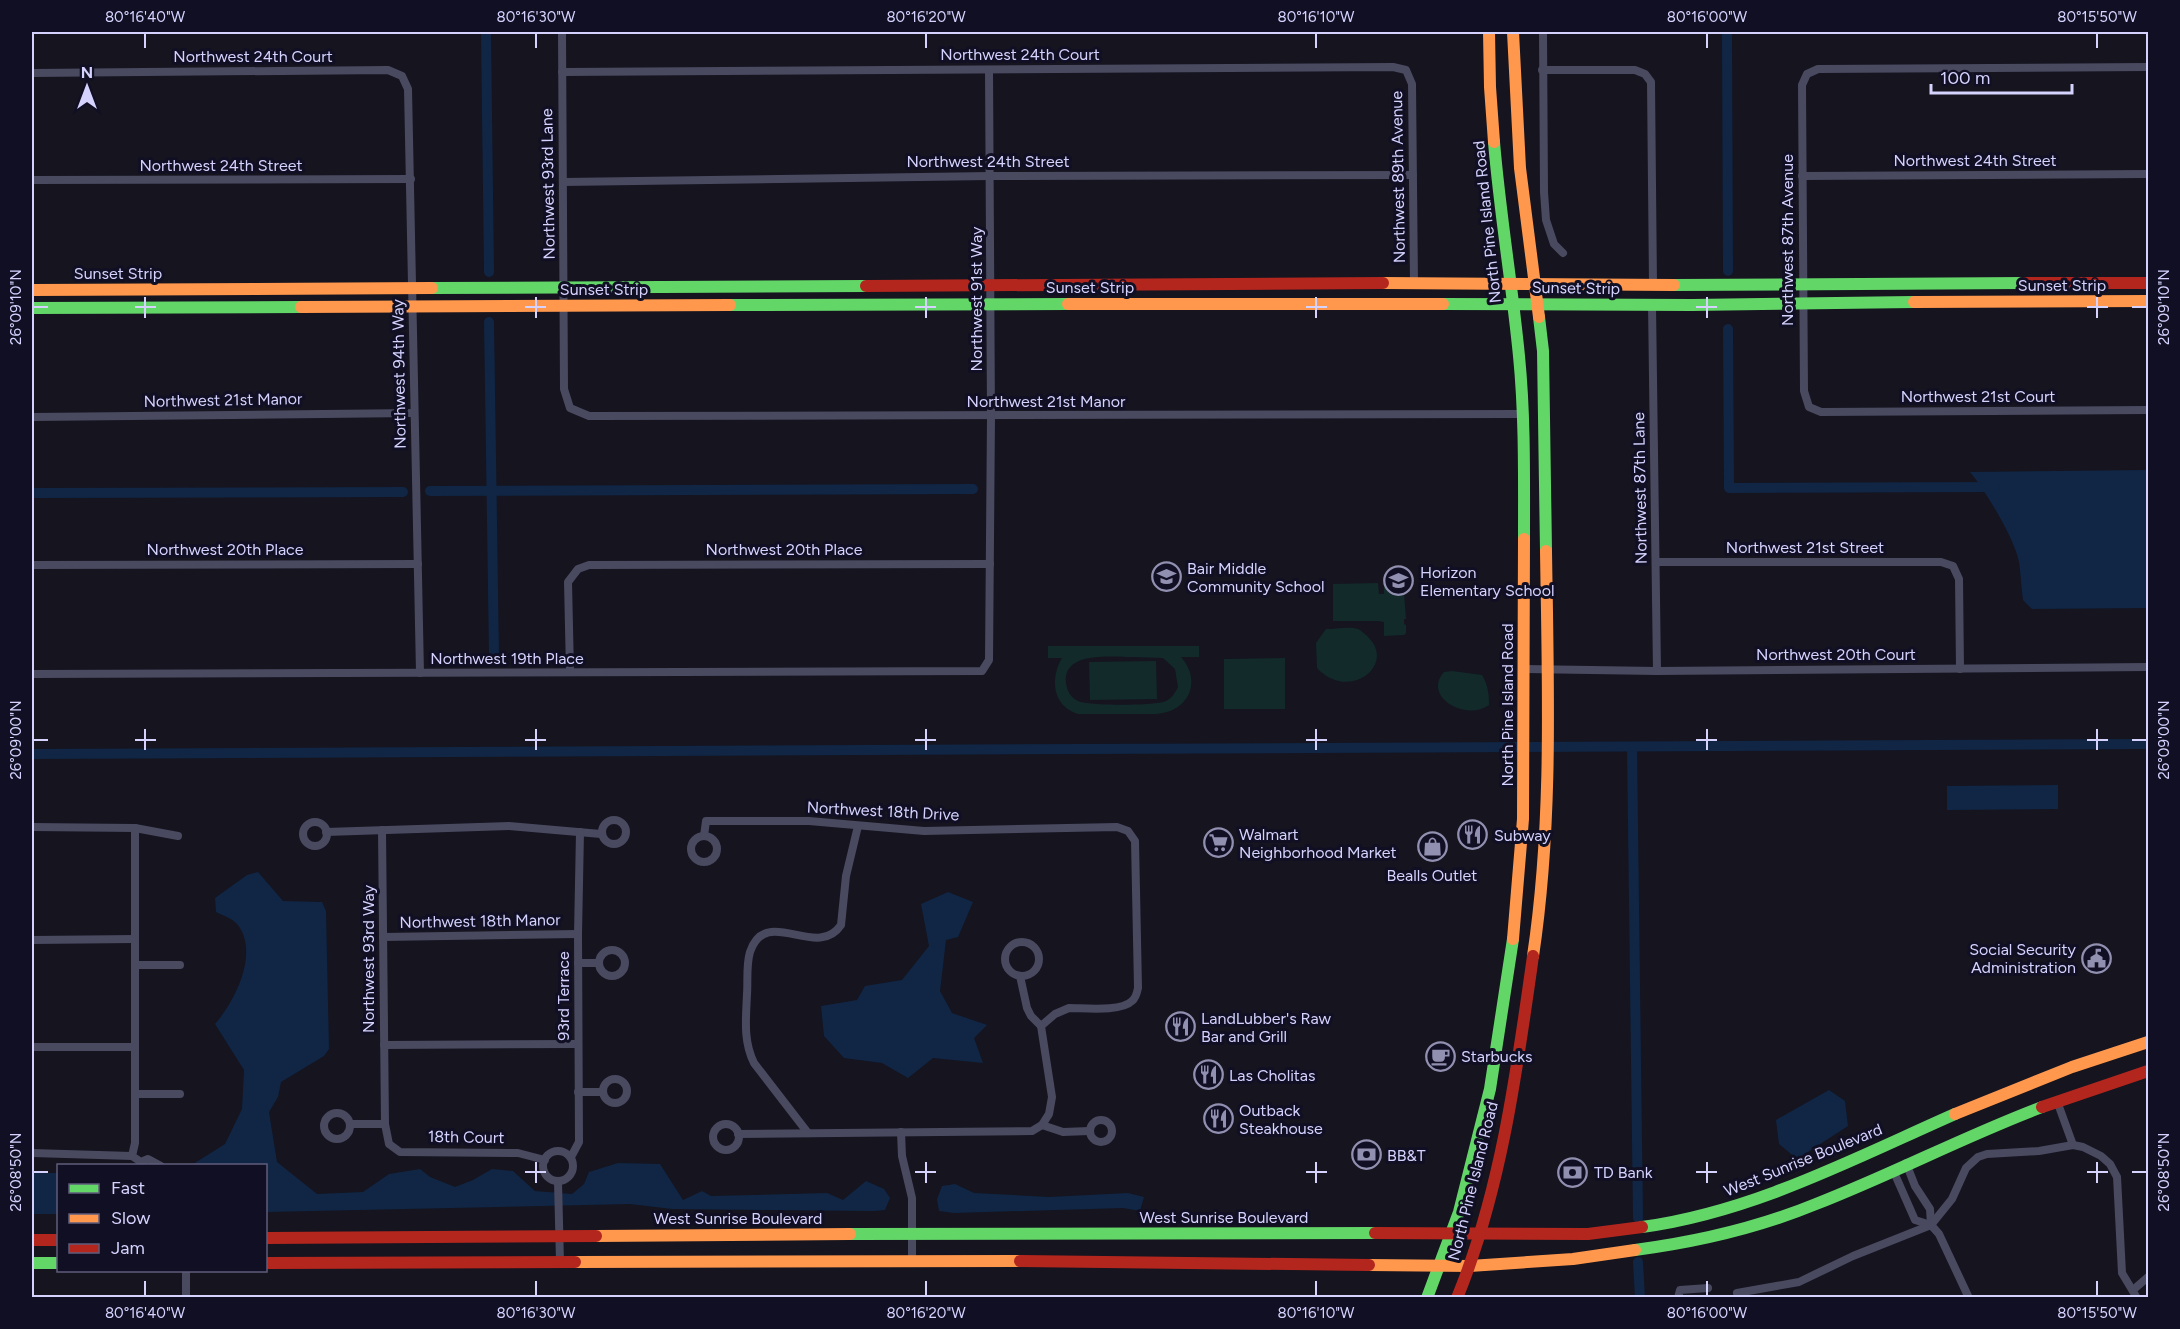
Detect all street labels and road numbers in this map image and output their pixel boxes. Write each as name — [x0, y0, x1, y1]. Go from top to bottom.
street label: Northwest 24th Court — [940, 45, 1100, 64]
street label: Northwest 24th Court — [173, 47, 333, 66]
street label: Northwest 89th Avenue — [1387, 90, 1409, 263]
street label: Northwest 93rd Lane — [537, 108, 559, 260]
street label: North Pine Island Road — [1469, 140, 1505, 304]
street label: Northwest 24th Street — [1893, 151, 2057, 170]
street label: Northwest 24th Street — [906, 152, 1070, 171]
street label: Northwest 87th Avenue — [1778, 154, 1797, 326]
street label: Northwest 24th Street — [139, 156, 303, 175]
street label: Northwest 91st Way — [967, 226, 986, 371]
street label: Sunset Strip — [74, 264, 162, 283]
street label: Sunset Strip — [2018, 276, 2106, 295]
street label: Sunset Strip — [1046, 278, 1134, 297]
street label: Sunset Strip — [1532, 278, 1620, 298]
street label: Sunset Strip — [560, 280, 648, 299]
street label: Northwest 94th Way — [388, 298, 410, 449]
street label: Northwest 21st Court — [1901, 387, 2055, 406]
street label: Northwest 21st Manor — [143, 389, 303, 411]
street label: Northwest 21st Manor — [967, 392, 1126, 411]
street label: Northwest 87th Lane — [1629, 412, 1651, 564]
street label: Northwest 21st Street — [1726, 538, 1884, 557]
street label: Northwest 20th Place — [147, 540, 304, 559]
street label: Northwest 20th Place — [706, 540, 863, 559]
street label: North Pine Island Road — [1498, 623, 1517, 787]
street label: Northwest 20th Court — [1756, 645, 1916, 664]
street label: Northwest 19th Place — [430, 649, 584, 668]
street label: Northwest 18th Drive — [806, 798, 960, 824]
street label: Northwest 93rd Way — [359, 884, 378, 1033]
street label: Northwest 18th Manor — [399, 910, 561, 932]
street label: 93rd Terrace — [554, 951, 573, 1041]
street label: North Pine Island Road — [1444, 1100, 1502, 1262]
street label: West Sunrise Boulevard — [1721, 1120, 1885, 1200]
street label: 18th Court — [428, 1127, 504, 1147]
street label: West Sunrise Boulevard — [1140, 1208, 1308, 1227]
street label: West Sunrise Boulevard — [654, 1209, 822, 1228]

